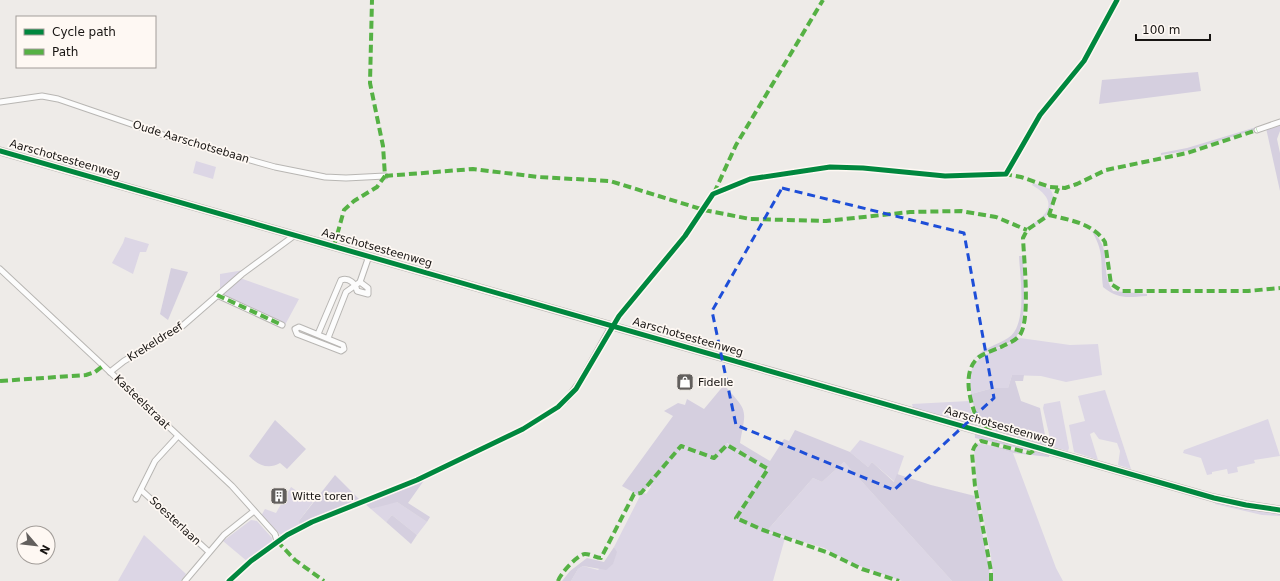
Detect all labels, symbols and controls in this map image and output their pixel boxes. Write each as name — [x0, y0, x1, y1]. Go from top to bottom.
legend — [16, 16, 156, 68]
scale bar — [1136, 16, 1210, 42]
text: 100 m — [1142, 23, 1180, 37]
text: Cycle path — [52, 25, 116, 39]
text: Path — [52, 45, 78, 59]
street label: Oude Aarschotsebaan — [131, 118, 251, 166]
street label: Aarschotsesteenweg — [8, 137, 122, 181]
street label: Aarschotsesteenweg — [320, 226, 434, 270]
street label: Aarschotsesteenweg — [631, 315, 745, 359]
street label: Krekeldreef — [125, 319, 186, 364]
street label: Kasteelstraat — [111, 372, 173, 432]
shop icon: Fidelle — [675, 372, 695, 392]
place label: Fidelle — [698, 376, 733, 389]
street label: Aarschotsesteenweg — [943, 404, 1057, 448]
building icon: Witte toren — [269, 486, 289, 506]
place label: Witte toren — [292, 490, 354, 503]
street label: Soesterlaan — [147, 494, 203, 548]
north arrow — [16, 525, 56, 565]
text: N — [36, 542, 52, 557]

